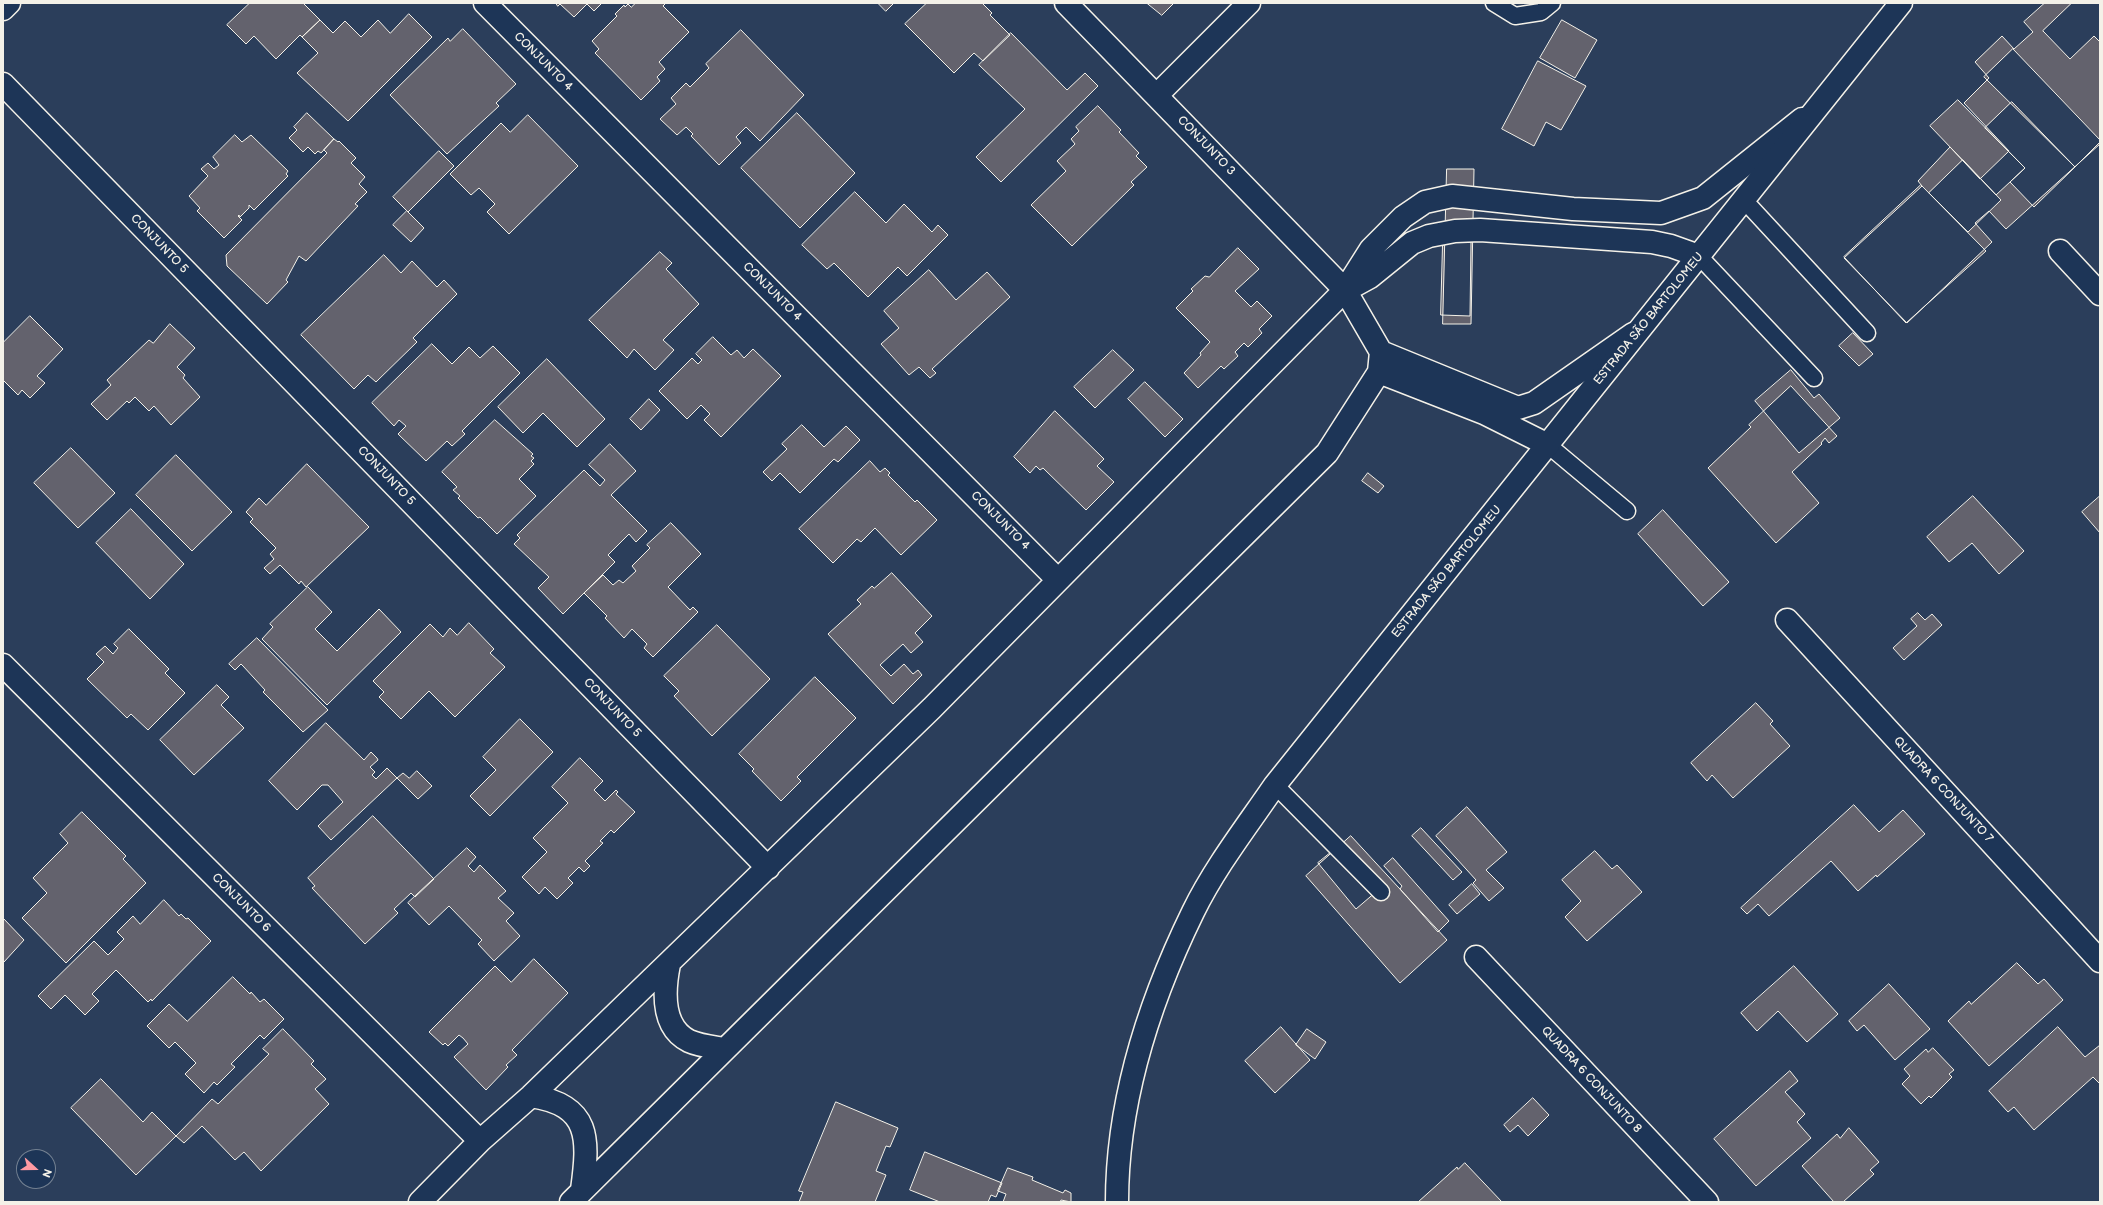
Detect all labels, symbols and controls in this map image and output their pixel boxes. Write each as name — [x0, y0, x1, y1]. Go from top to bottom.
street label: CONJUNTO 4 — [511, 30, 575, 94]
street label: CONJUNTO 3 — [1174, 113, 1238, 179]
street label: CONJUNTO 5 — [127, 211, 191, 277]
street label: ESTRADA SÃO BARTOLOMEU — [1591, 250, 1707, 388]
street label: CONJUNTO 4 — [740, 260, 804, 324]
street label: CONJUNTO 5 — [354, 443, 418, 509]
street label: CONJUNTO 4 — [968, 489, 1032, 553]
street label: ESTRADA SÃO BARTOLOMEU — [1389, 503, 1505, 641]
street label: CONJUNTO 5 — [580, 675, 644, 741]
street label: QUADRA 6 CONJUNTO 7 — [1890, 734, 1996, 846]
street label: CONJUNTO 6 — [209, 871, 273, 935]
street label: QUADRA 6 CONJUNTO 8 — [1538, 1024, 1644, 1136]
north arrow — [16, 1149, 56, 1189]
text: N — [39, 1167, 54, 1179]

